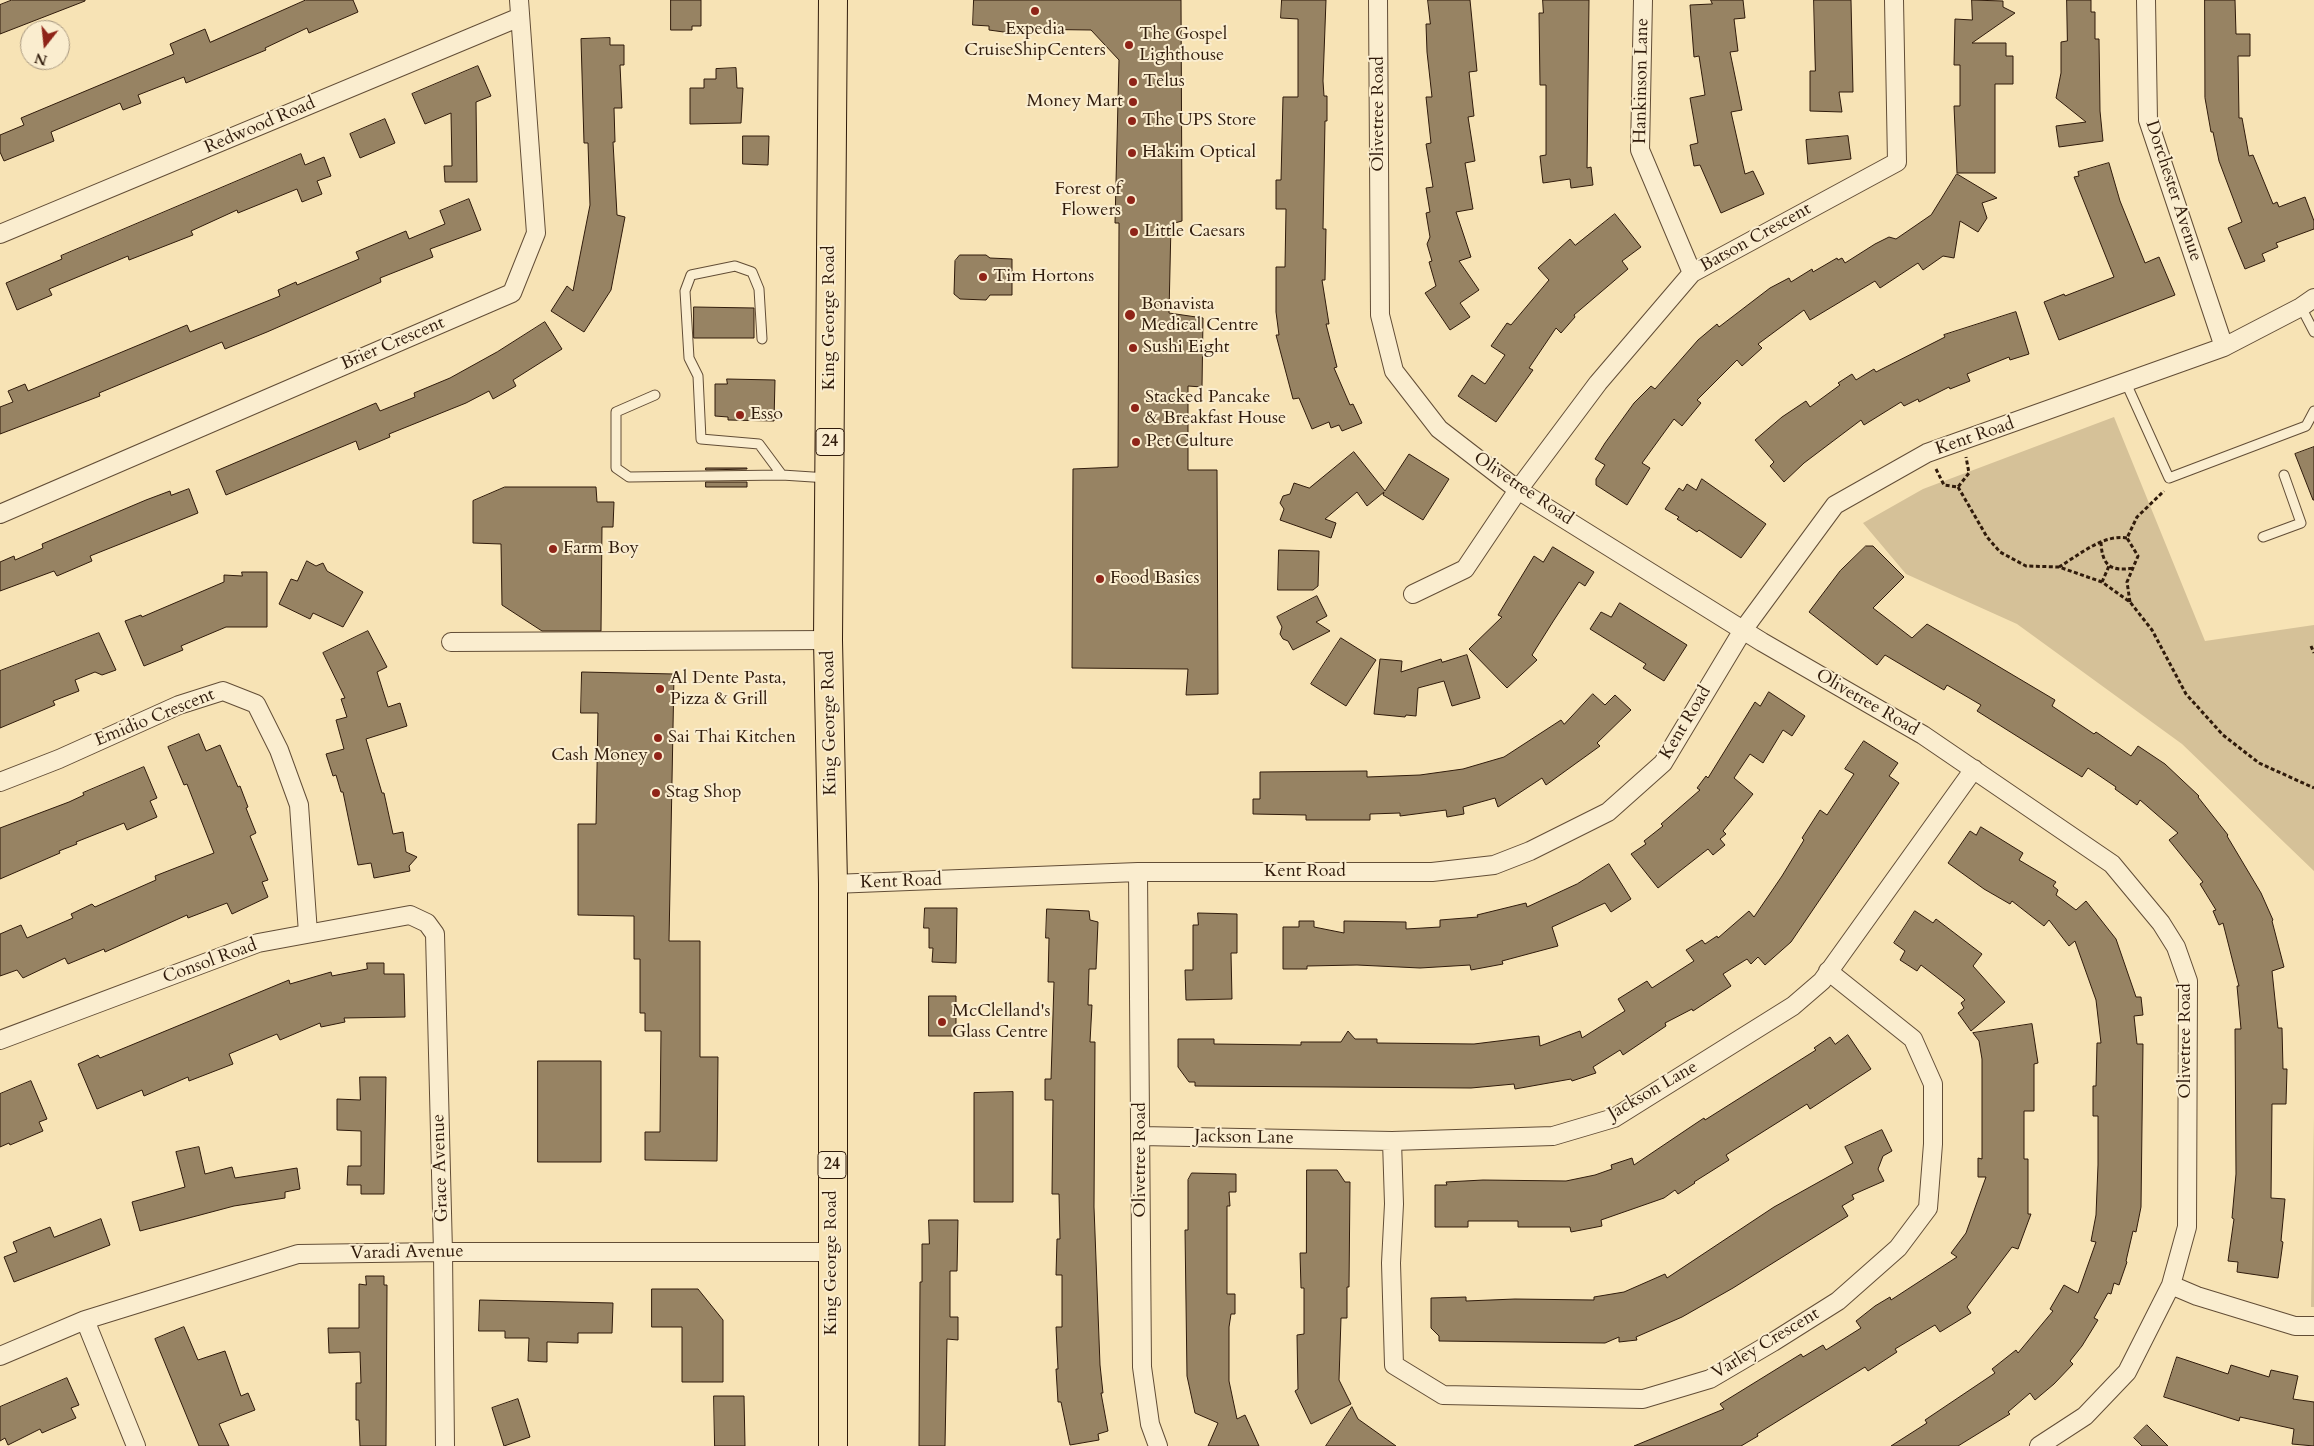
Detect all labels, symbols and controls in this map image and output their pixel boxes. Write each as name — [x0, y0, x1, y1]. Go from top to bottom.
marker: Expedia CruiseShipCenters — [1029, 5, 1041, 17]
street label: Hankinson Lane — [1630, 18, 1654, 144]
place label: Expedia CruiseShipCenters — [964, 19, 1106, 62]
north arrow — [20, 20, 70, 70]
place label: The Gospel Lighthouse — [1139, 24, 1227, 66]
marker: The Gospel Lighthouse — [1123, 39, 1135, 51]
text: N — [33, 48, 49, 70]
street label: Olivetree Road — [1368, 56, 1390, 172]
place label: Telus — [1143, 71, 1185, 93]
marker: Telus — [1127, 76, 1139, 88]
place label: Money Mart — [1027, 91, 1123, 113]
street label: Redwood Road — [201, 93, 319, 159]
marker: Money Mart — [1127, 96, 1139, 108]
place label: The UPS Store — [1142, 110, 1256, 132]
marker: The UPS Store — [1126, 115, 1138, 127]
street label: Dorchester Avenue — [2140, 118, 2206, 264]
place label: Hakim Optical — [1142, 142, 1256, 164]
marker: Hakim Optical — [1126, 147, 1138, 159]
place label: Forest of Flowers — [1055, 179, 1121, 222]
marker: Forest of Flowers — [1125, 194, 1137, 206]
street label: Batson Crescent — [1697, 199, 1815, 277]
place label: Little Caesars — [1144, 221, 1245, 243]
marker: Little Caesars — [1128, 226, 1140, 238]
street label: King George Road — [819, 246, 841, 390]
place label: Tim Hortons — [993, 266, 1094, 288]
marker: Tim Hortons — [977, 271, 989, 283]
place label: Bonavista Medical Centre — [1141, 294, 1259, 336]
marker: Bonavista Medical Centre — [1123, 308, 1137, 322]
street label: Brier Crescent — [338, 313, 448, 375]
place label: Sushi Eight — [1143, 337, 1230, 359]
marker: Sushi Eight — [1127, 342, 1139, 354]
place label: Stacked Pancake & Breakfast House — [1145, 387, 1286, 429]
marker: Stacked Pancake & Breakfast House — [1129, 402, 1141, 414]
place label: Esso — [750, 404, 783, 426]
marker: Esso — [734, 409, 746, 421]
street label: Kent Road — [1933, 413, 2017, 461]
road number: 24 — [816, 428, 844, 456]
place label: Pet Culture — [1146, 431, 1234, 453]
marker: Pet Culture — [1130, 436, 1142, 448]
street label: Olivetree Road — [1469, 448, 1577, 530]
place label: Farm Boy — [563, 538, 639, 560]
marker: Farm Boy — [547, 543, 559, 555]
place label: Food Basics — [1110, 568, 1199, 590]
marker: Food Basics — [1094, 573, 1106, 585]
street label: King George Road — [818, 650, 842, 796]
street label: Olivetree Road — [1812, 665, 1922, 741]
place label: Al Dente Pasta, Pizza & Grill — [670, 668, 786, 711]
street label: Kent Road — [1656, 682, 1716, 764]
marker: Al Dente Pasta, Pizza & Grill — [654, 683, 666, 695]
street label: Emidio Crescent — [92, 684, 218, 752]
place label: Sai Thai Kitchen — [668, 727, 796, 749]
marker: Sai Thai Kitchen — [652, 732, 664, 744]
place label: Cash Money — [551, 745, 648, 767]
marker: Cash Money — [652, 750, 664, 762]
place label: Stag Shop — [666, 782, 742, 804]
marker: Stag Shop — [650, 787, 662, 799]
street label: Kent Road — [1264, 861, 1346, 883]
street label: Kent Road — [860, 870, 942, 894]
street label: Consol Road — [160, 935, 260, 989]
street label: Olivetree Road — [2175, 983, 2197, 1099]
place label: McClelland's Glass Centre — [952, 1001, 1051, 1044]
marker: McClelland's Glass Centre — [936, 1016, 948, 1028]
street label: Jackson Lane — [1604, 1057, 1702, 1125]
street label: Olivetree Road — [1130, 1102, 1152, 1218]
street label: Grace Avenue — [428, 1114, 454, 1222]
street label: Jackson Lane — [1194, 1126, 1294, 1150]
road number: 24 — [818, 1152, 846, 1178]
street label: King George Road — [821, 1191, 843, 1335]
street label: Varadi Avenue — [350, 1241, 464, 1265]
street label: Varley Crescent — [1708, 1303, 1824, 1385]

